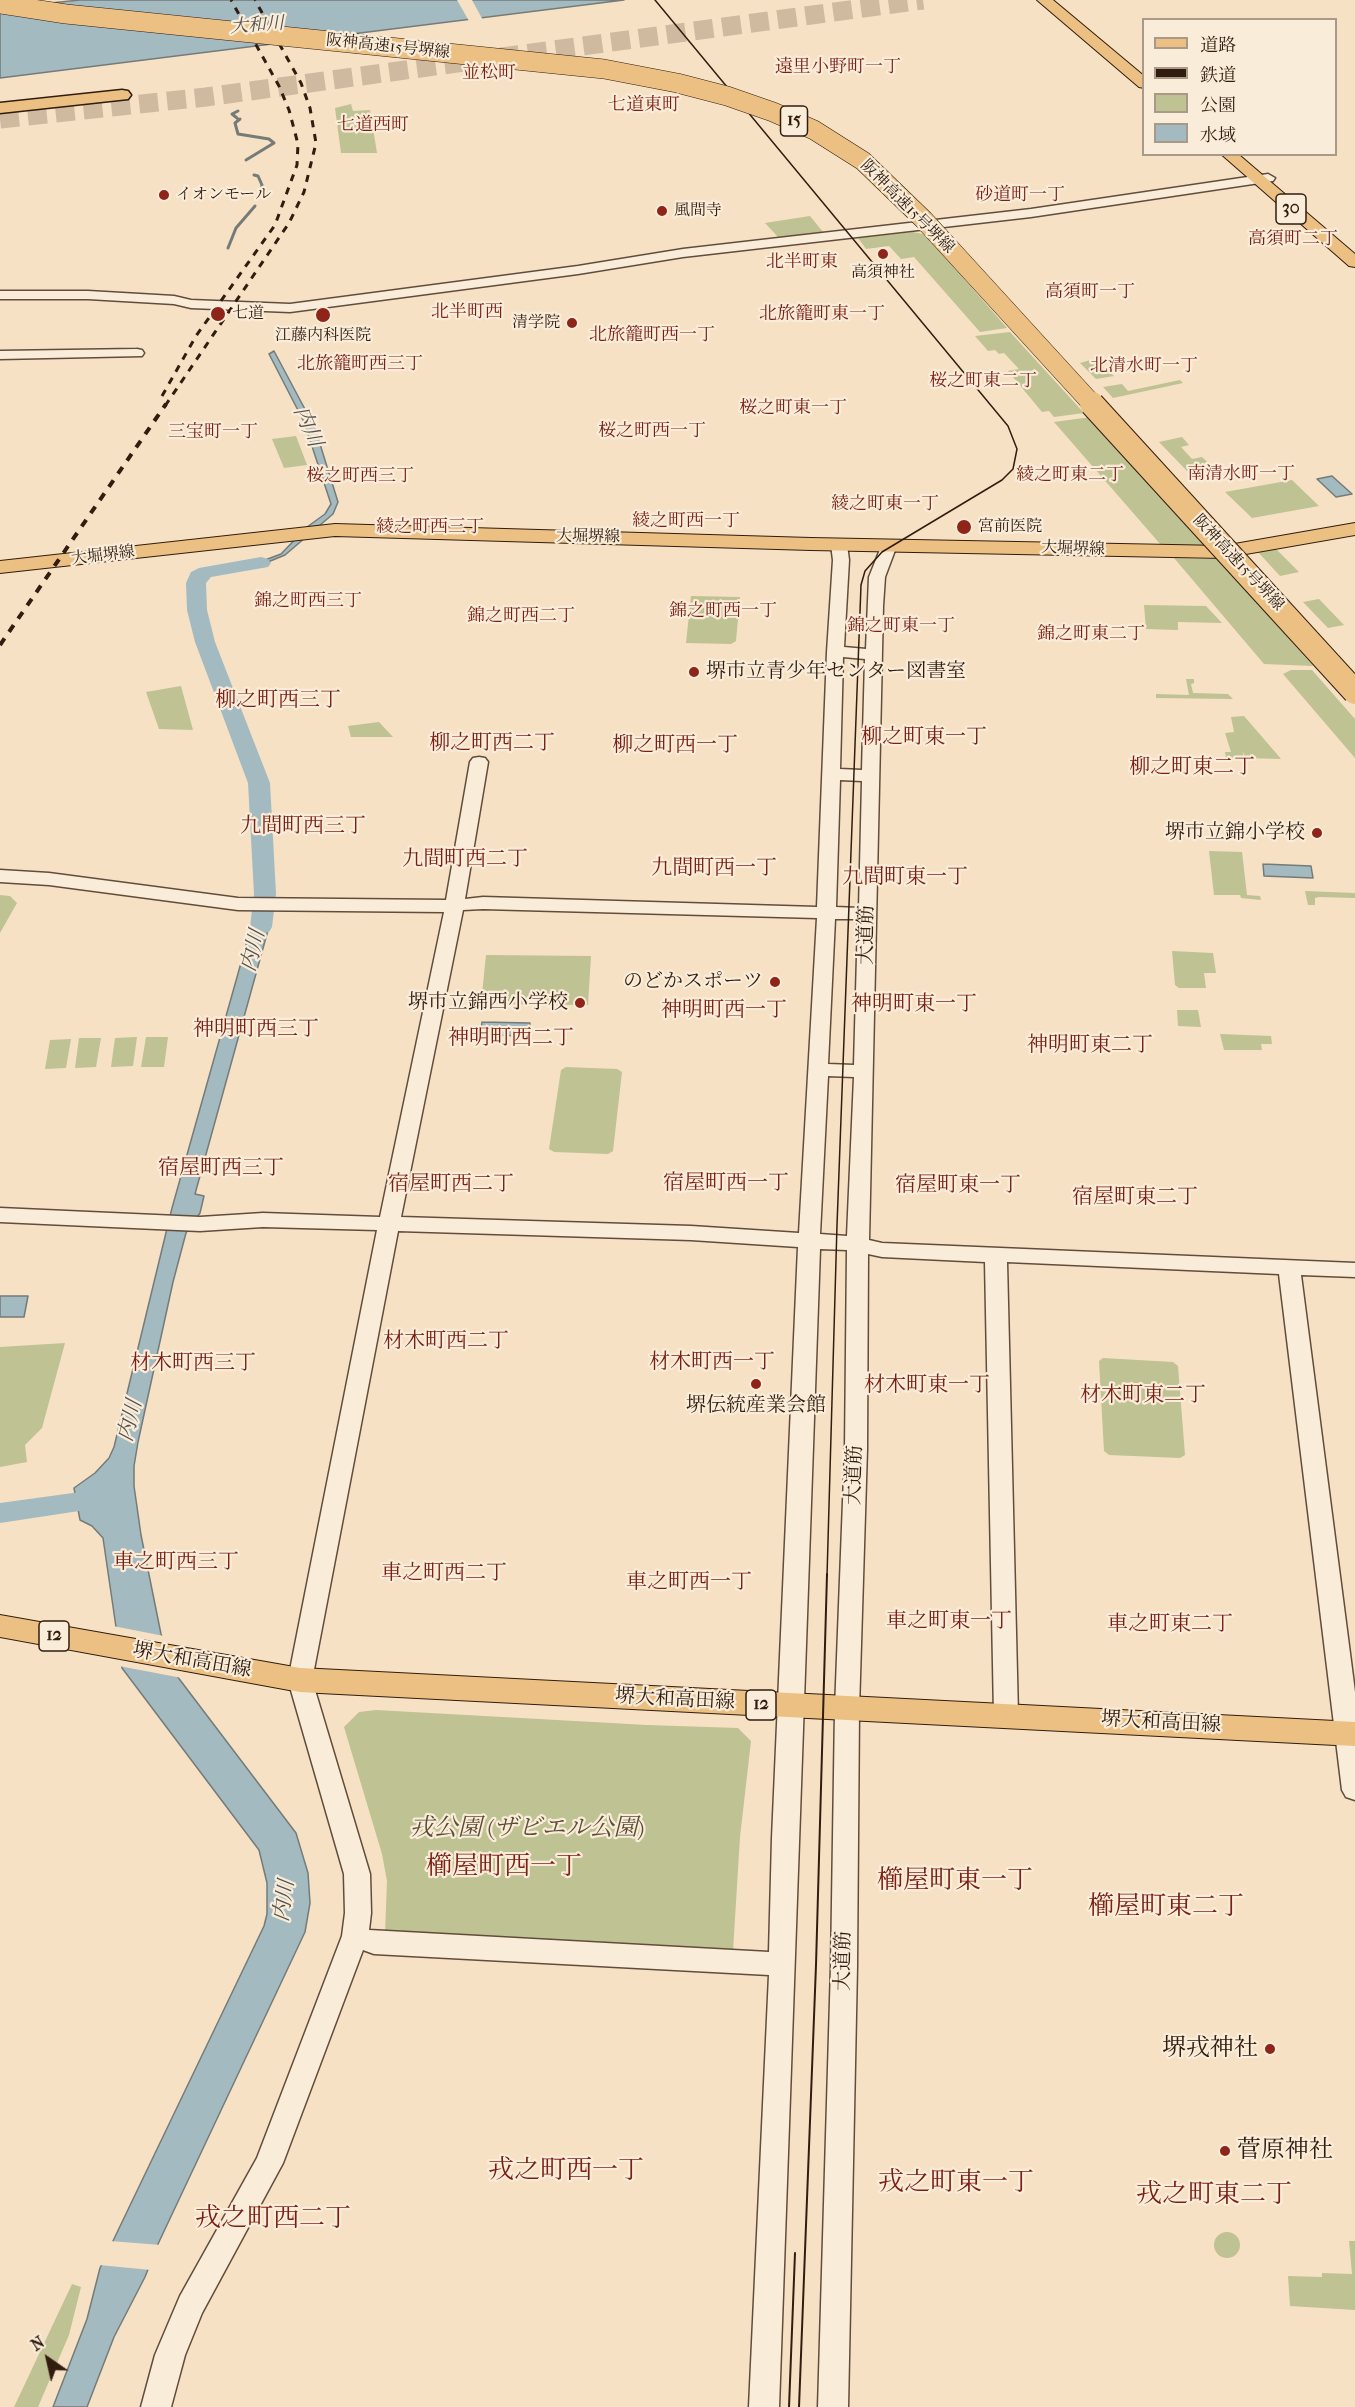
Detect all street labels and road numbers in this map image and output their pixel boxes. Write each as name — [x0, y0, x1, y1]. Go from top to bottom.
street label: 阪神高速15号堺線 — [325, 31, 451, 63]
road number: 15 — [780, 106, 808, 136]
street label: 阪神高速15号堺線 — [856, 156, 958, 258]
road number: 30 — [1276, 194, 1306, 224]
street label: 阪神高速15号堺線 — [1189, 511, 1287, 615]
street label: 大堀堺線 — [556, 527, 620, 547]
street label: 大堀堺線 — [1041, 538, 1105, 560]
street label: 大堀堺線 — [70, 543, 136, 569]
street label: 大道筋 — [854, 905, 880, 965]
street label: 大道筋 — [842, 1445, 868, 1505]
road number: 12 — [39, 1621, 69, 1651]
street label: 堺大和高田線 — [131, 1639, 253, 1683]
street label: 堺大和高田線 — [614, 1685, 736, 1715]
road number: 12 — [746, 1690, 776, 1720]
street label: 堺大和高田線 — [1100, 1708, 1222, 1738]
street label: 大道筋 — [831, 1931, 857, 1991]

